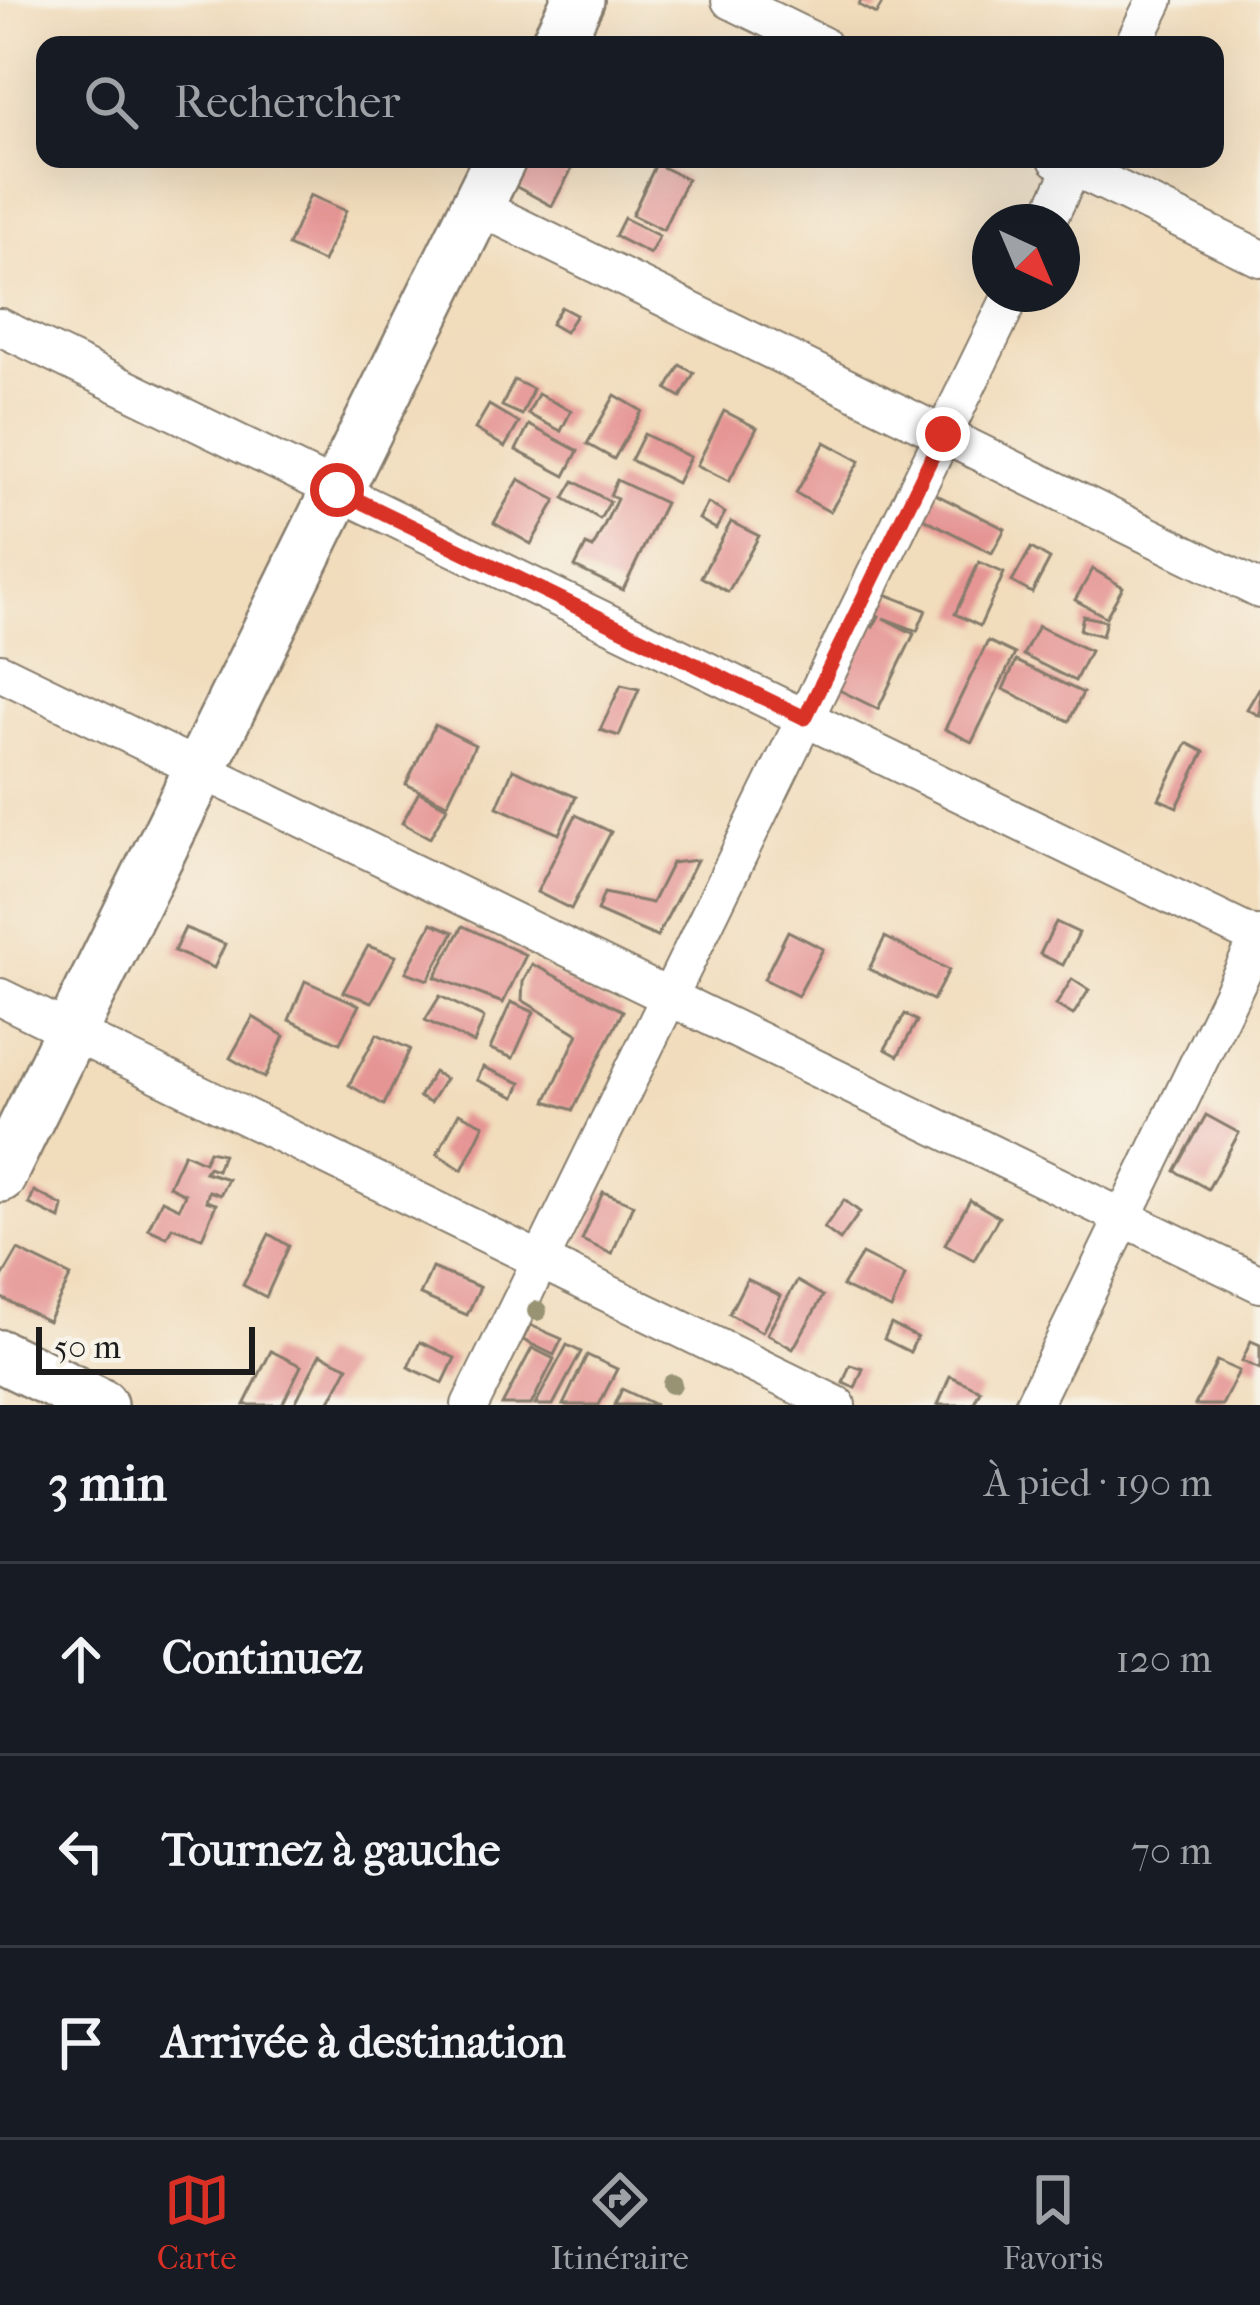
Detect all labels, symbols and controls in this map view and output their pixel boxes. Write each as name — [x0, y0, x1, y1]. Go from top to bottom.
search box — [36, 36, 1224, 168]
icon: search — [78, 69, 144, 135]
text: Rechercher — [174, 76, 400, 129]
north arrow — [972, 204, 1080, 312]
route end — [916, 407, 970, 461]
route start — [310, 463, 364, 517]
scale bar — [36, 1321, 255, 1374]
text: 50 m — [54, 1328, 121, 1367]
text: 3 min — [48, 1453, 167, 1513]
text: À pied · 190 m — [984, 1460, 1212, 1506]
icon: ahead — [48, 1626, 114, 1692]
text: Continuez — [162, 1632, 363, 1685]
text: 120 m — [1116, 1636, 1212, 1682]
icon: left — [48, 1818, 114, 1884]
text: Tournez à gauche — [162, 1824, 500, 1877]
text: 70 m — [1131, 1828, 1212, 1874]
icon: arrive — [48, 2010, 114, 2076]
text: Arrivée à destination — [162, 2016, 566, 2069]
tab: Carte — [157, 2167, 237, 2278]
tab: Itinéraire — [550, 2167, 689, 2278]
tab: Favoris — [1003, 2167, 1103, 2278]

